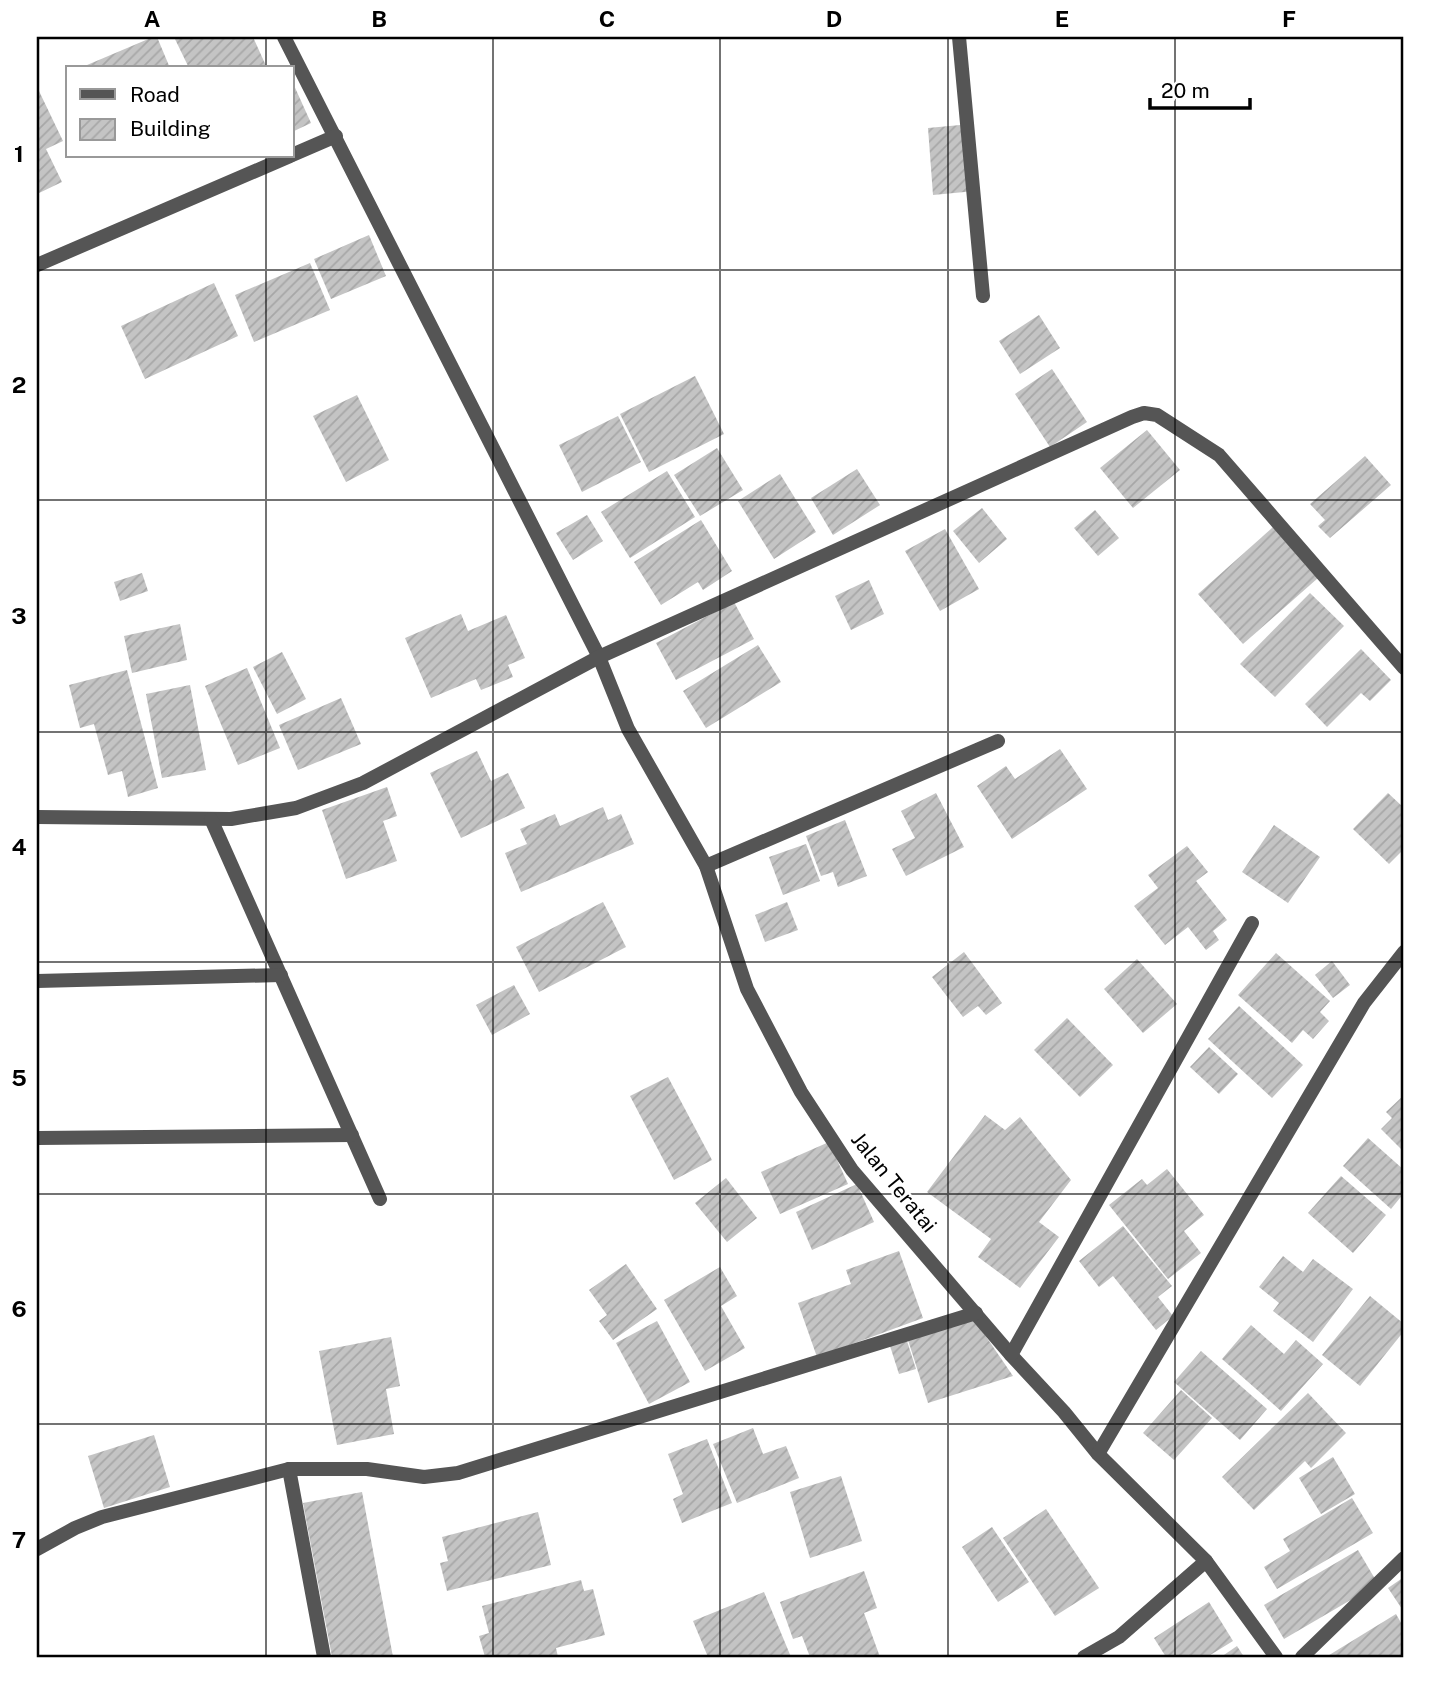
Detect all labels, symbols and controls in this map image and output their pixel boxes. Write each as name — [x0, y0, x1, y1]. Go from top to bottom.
text: A — [144, 5, 161, 32]
text: B — [371, 5, 387, 32]
text: C — [599, 5, 615, 32]
text: D — [826, 5, 842, 32]
text: E — [1055, 5, 1069, 32]
text: F — [1282, 5, 1296, 32]
legend — [66, 66, 294, 158]
scale bar — [1150, 66, 1250, 110]
text: 20 m — [1161, 78, 1210, 103]
text: Road — [130, 82, 180, 107]
text: Building — [130, 116, 211, 141]
text: 1 — [14, 140, 24, 167]
text: 2 — [12, 371, 26, 398]
text: 3 — [11, 602, 27, 629]
text: 4 — [11, 833, 27, 860]
text: 5 — [11, 1064, 27, 1091]
street label: Jalan Teratai — [846, 1127, 942, 1237]
text: 6 — [11, 1295, 27, 1322]
text: 7 — [12, 1526, 26, 1553]

